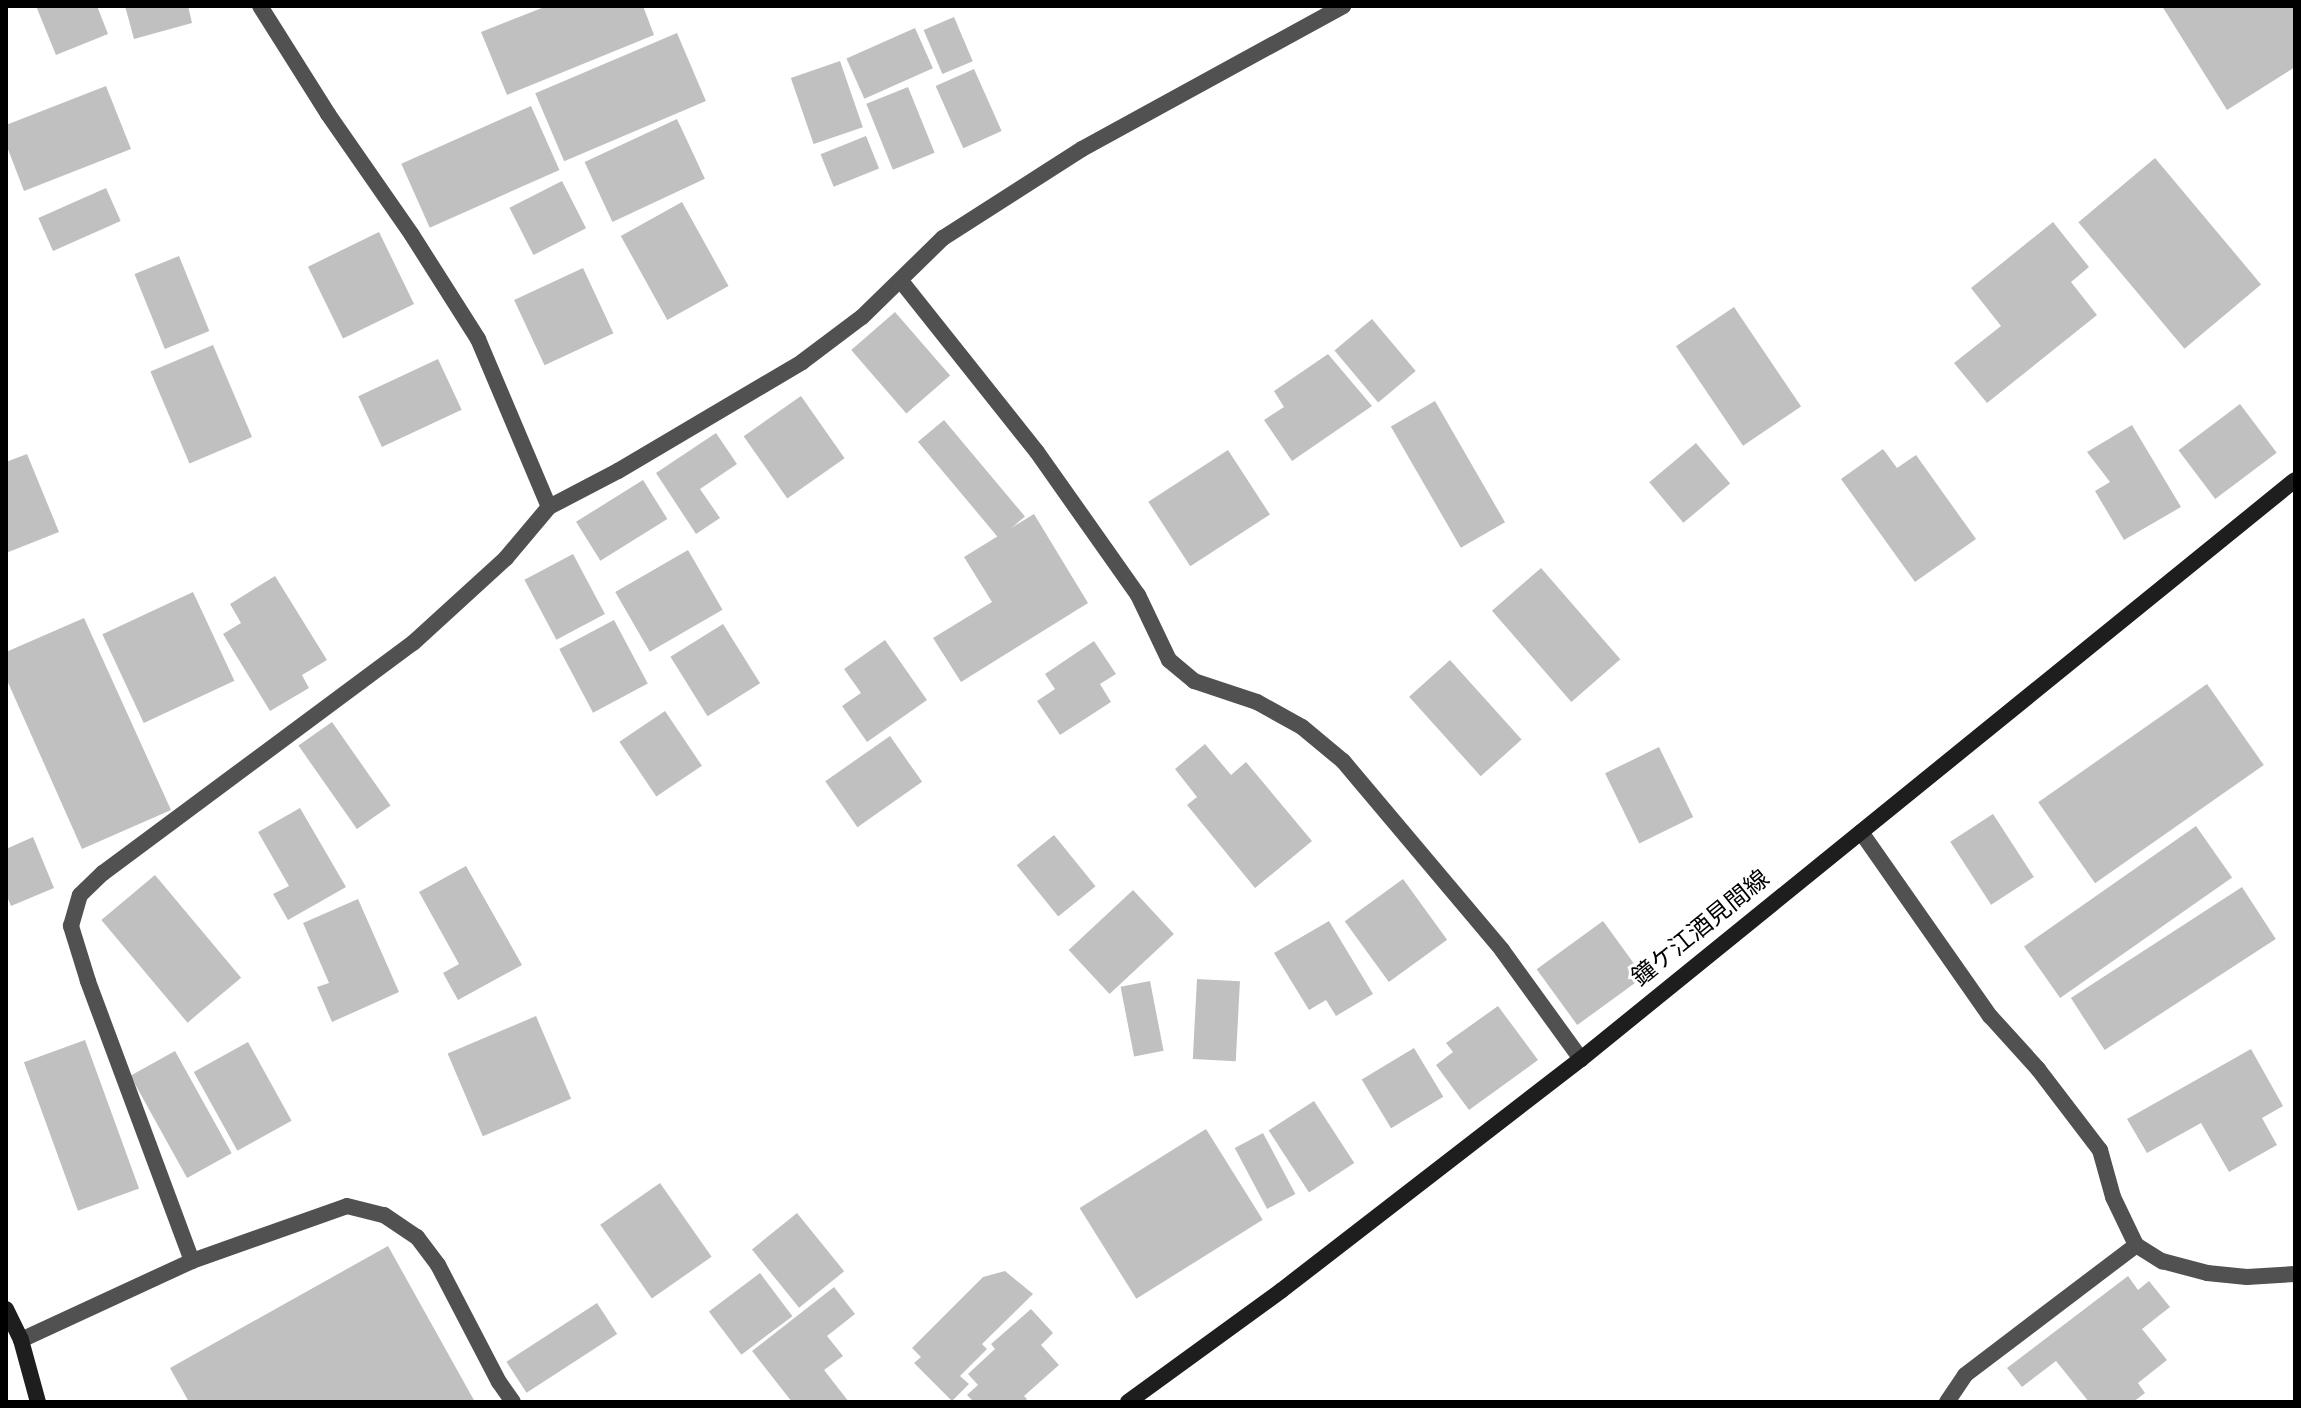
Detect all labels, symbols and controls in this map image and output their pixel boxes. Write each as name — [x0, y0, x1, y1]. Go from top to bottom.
street label: 鐘ケ江酒見間線 — [1628, 866, 1776, 994]

